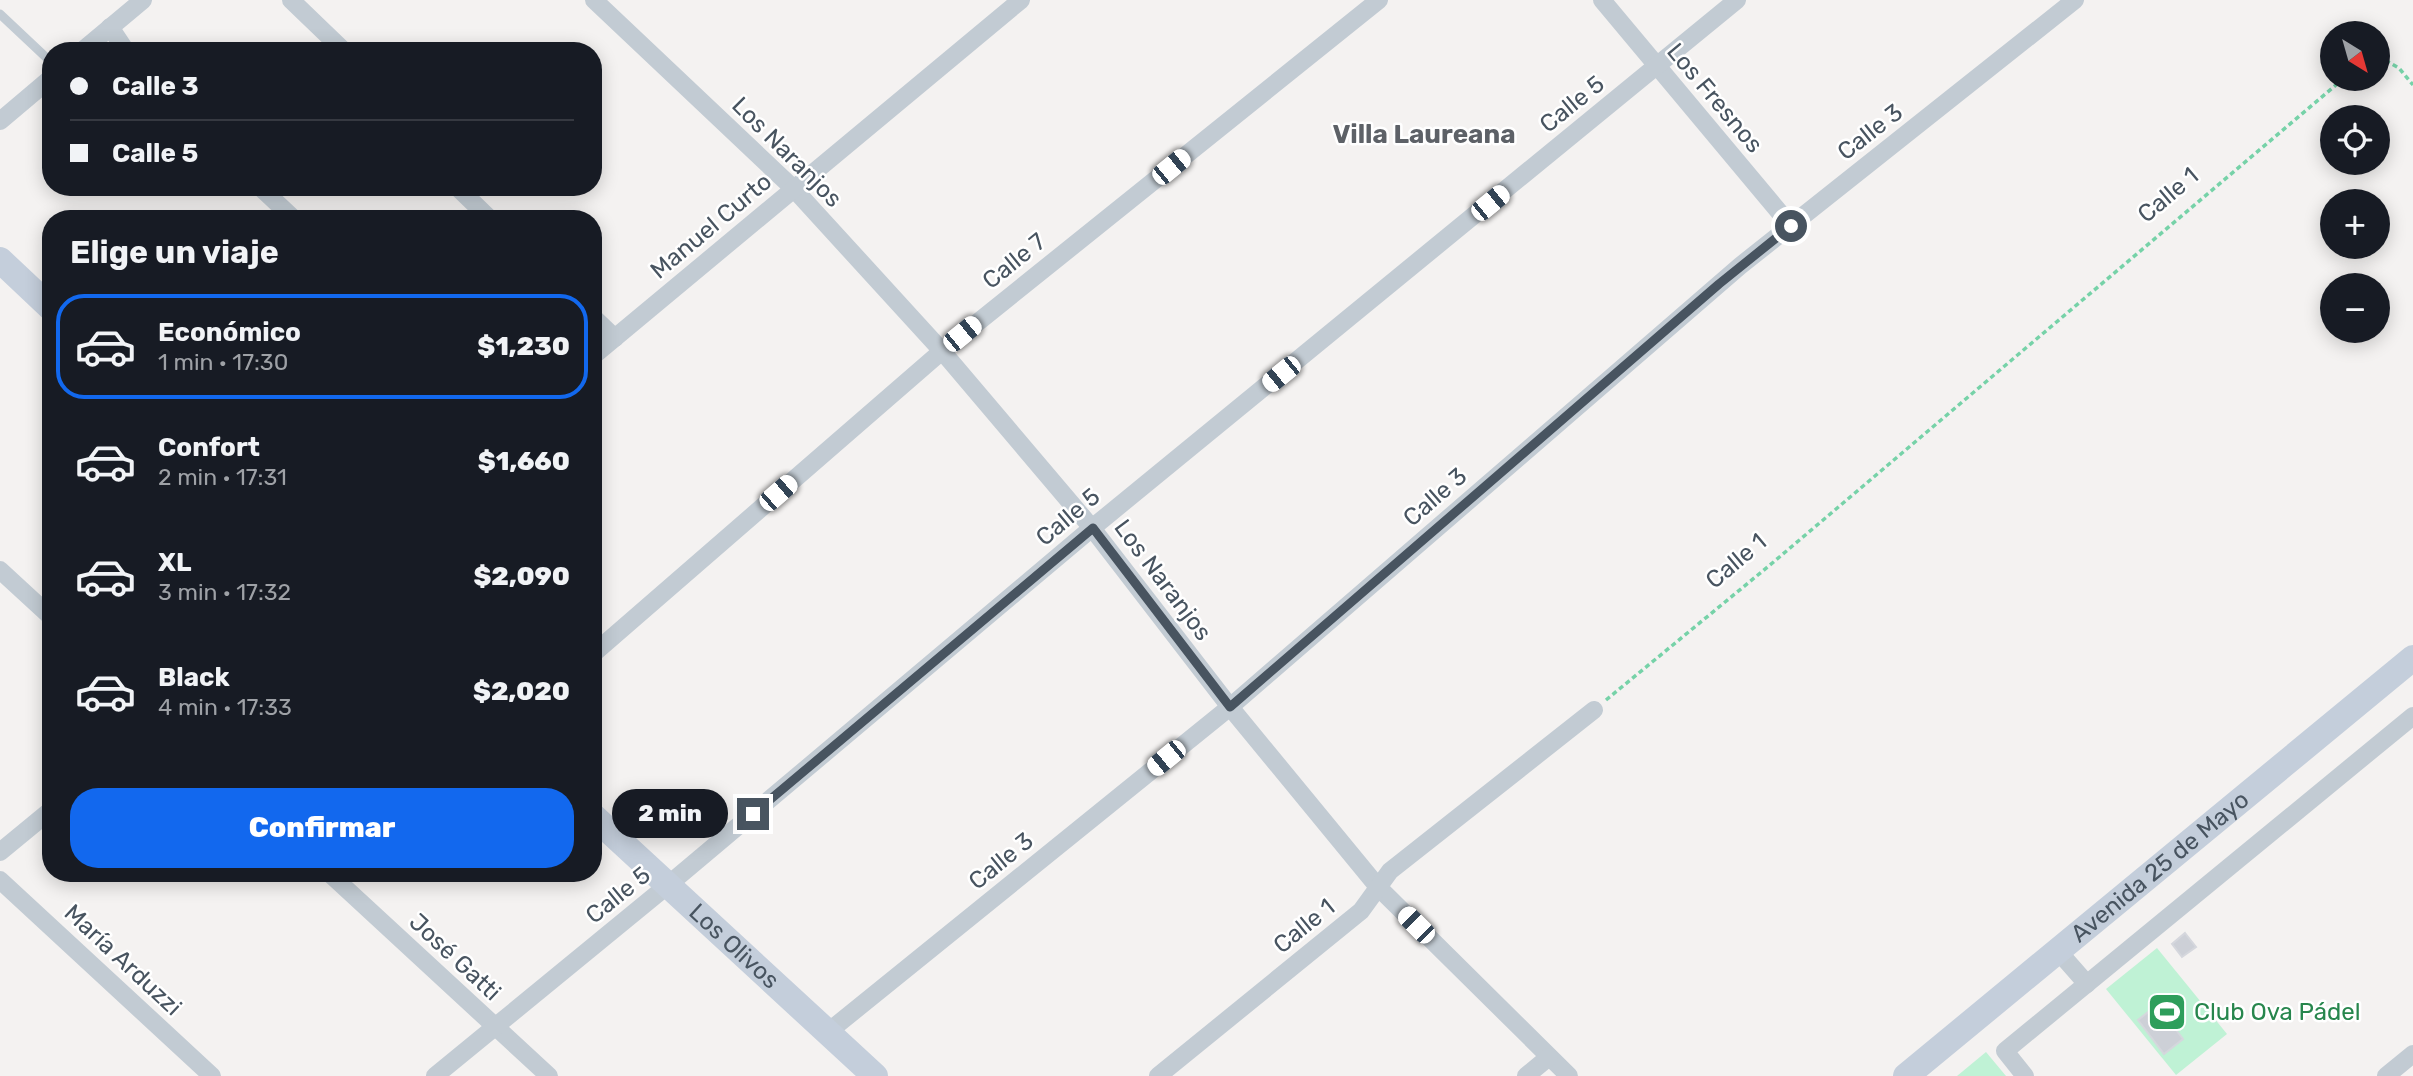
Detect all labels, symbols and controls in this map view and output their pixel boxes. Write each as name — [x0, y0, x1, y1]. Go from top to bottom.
north arrow — [2320, 21, 2390, 91]
map controls — [2320, 21, 2390, 343]
street label: Los Fresnos — [1661, 38, 1769, 158]
street label: Calle 5 — [1534, 70, 1610, 138]
text: Calle 3 — [112, 71, 199, 102]
street label: Los Naranjos — [726, 91, 848, 213]
street label: Calle 3 — [1832, 98, 1908, 166]
button: locate — [2320, 105, 2390, 175]
district label: Villa Laureana — [1333, 119, 1516, 150]
text: Calle 5 — [112, 138, 198, 169]
car — [1149, 146, 1194, 188]
street label: Calle 1 — [2132, 162, 2204, 228]
street label: Manuel Curto — [645, 167, 777, 285]
car — [1468, 182, 1513, 224]
button: + — [2320, 189, 2390, 259]
route start — [1775, 210, 1807, 242]
street label: Calle 7 — [977, 227, 1051, 295]
text: Elige un viaje — [70, 233, 279, 271]
button: − — [2320, 273, 2390, 343]
car — [940, 313, 985, 355]
icon: car — [74, 315, 137, 378]
text: Económico — [158, 317, 301, 348]
text: $1,230 — [477, 331, 570, 362]
text: 1 min · 17:30 — [158, 348, 288, 376]
car — [1259, 353, 1304, 395]
icon: car — [74, 430, 137, 493]
text: Confort — [158, 432, 260, 463]
text: $1,660 — [478, 446, 570, 477]
street label: Calle 3 — [1398, 462, 1472, 532]
text: 2 min · 17:31 — [158, 463, 287, 491]
car — [756, 471, 801, 515]
street label: Calle 5 — [1030, 482, 1106, 552]
street label: Los Naranjos — [1109, 514, 1217, 646]
street label: Calle 1 — [1700, 528, 1772, 594]
icon: car — [74, 545, 137, 608]
text: XL — [158, 547, 191, 578]
text: $2,090 — [473, 561, 570, 592]
text: 3 min · 17:32 — [158, 578, 291, 606]
icon: car — [74, 660, 137, 723]
text: Black — [158, 662, 230, 693]
text: $2,020 — [473, 676, 570, 707]
text: 4 min · 17:33 — [158, 693, 292, 721]
car — [1144, 737, 1189, 779]
street label: Avenida 25 de Mayo — [2065, 785, 2254, 948]
button: Confirmar — [70, 788, 574, 868]
callout: 2 min — [613, 790, 728, 838]
route end — [737, 798, 769, 830]
text: 2 min — [638, 799, 702, 827]
street label: Calle 3 — [963, 827, 1039, 895]
street label: Calle 5 — [580, 861, 656, 929]
street label: Calle 1 — [1268, 893, 1340, 959]
street label: Los Olivos — [684, 898, 785, 994]
street label: María Arduzzi — [59, 899, 187, 1021]
car — [1394, 903, 1439, 947]
street label: José Gatti — [404, 908, 506, 1006]
sports icon: Club Ova Pádel — [2146, 991, 2188, 1033]
place label: Club Ova Pádel — [2194, 998, 2361, 1026]

